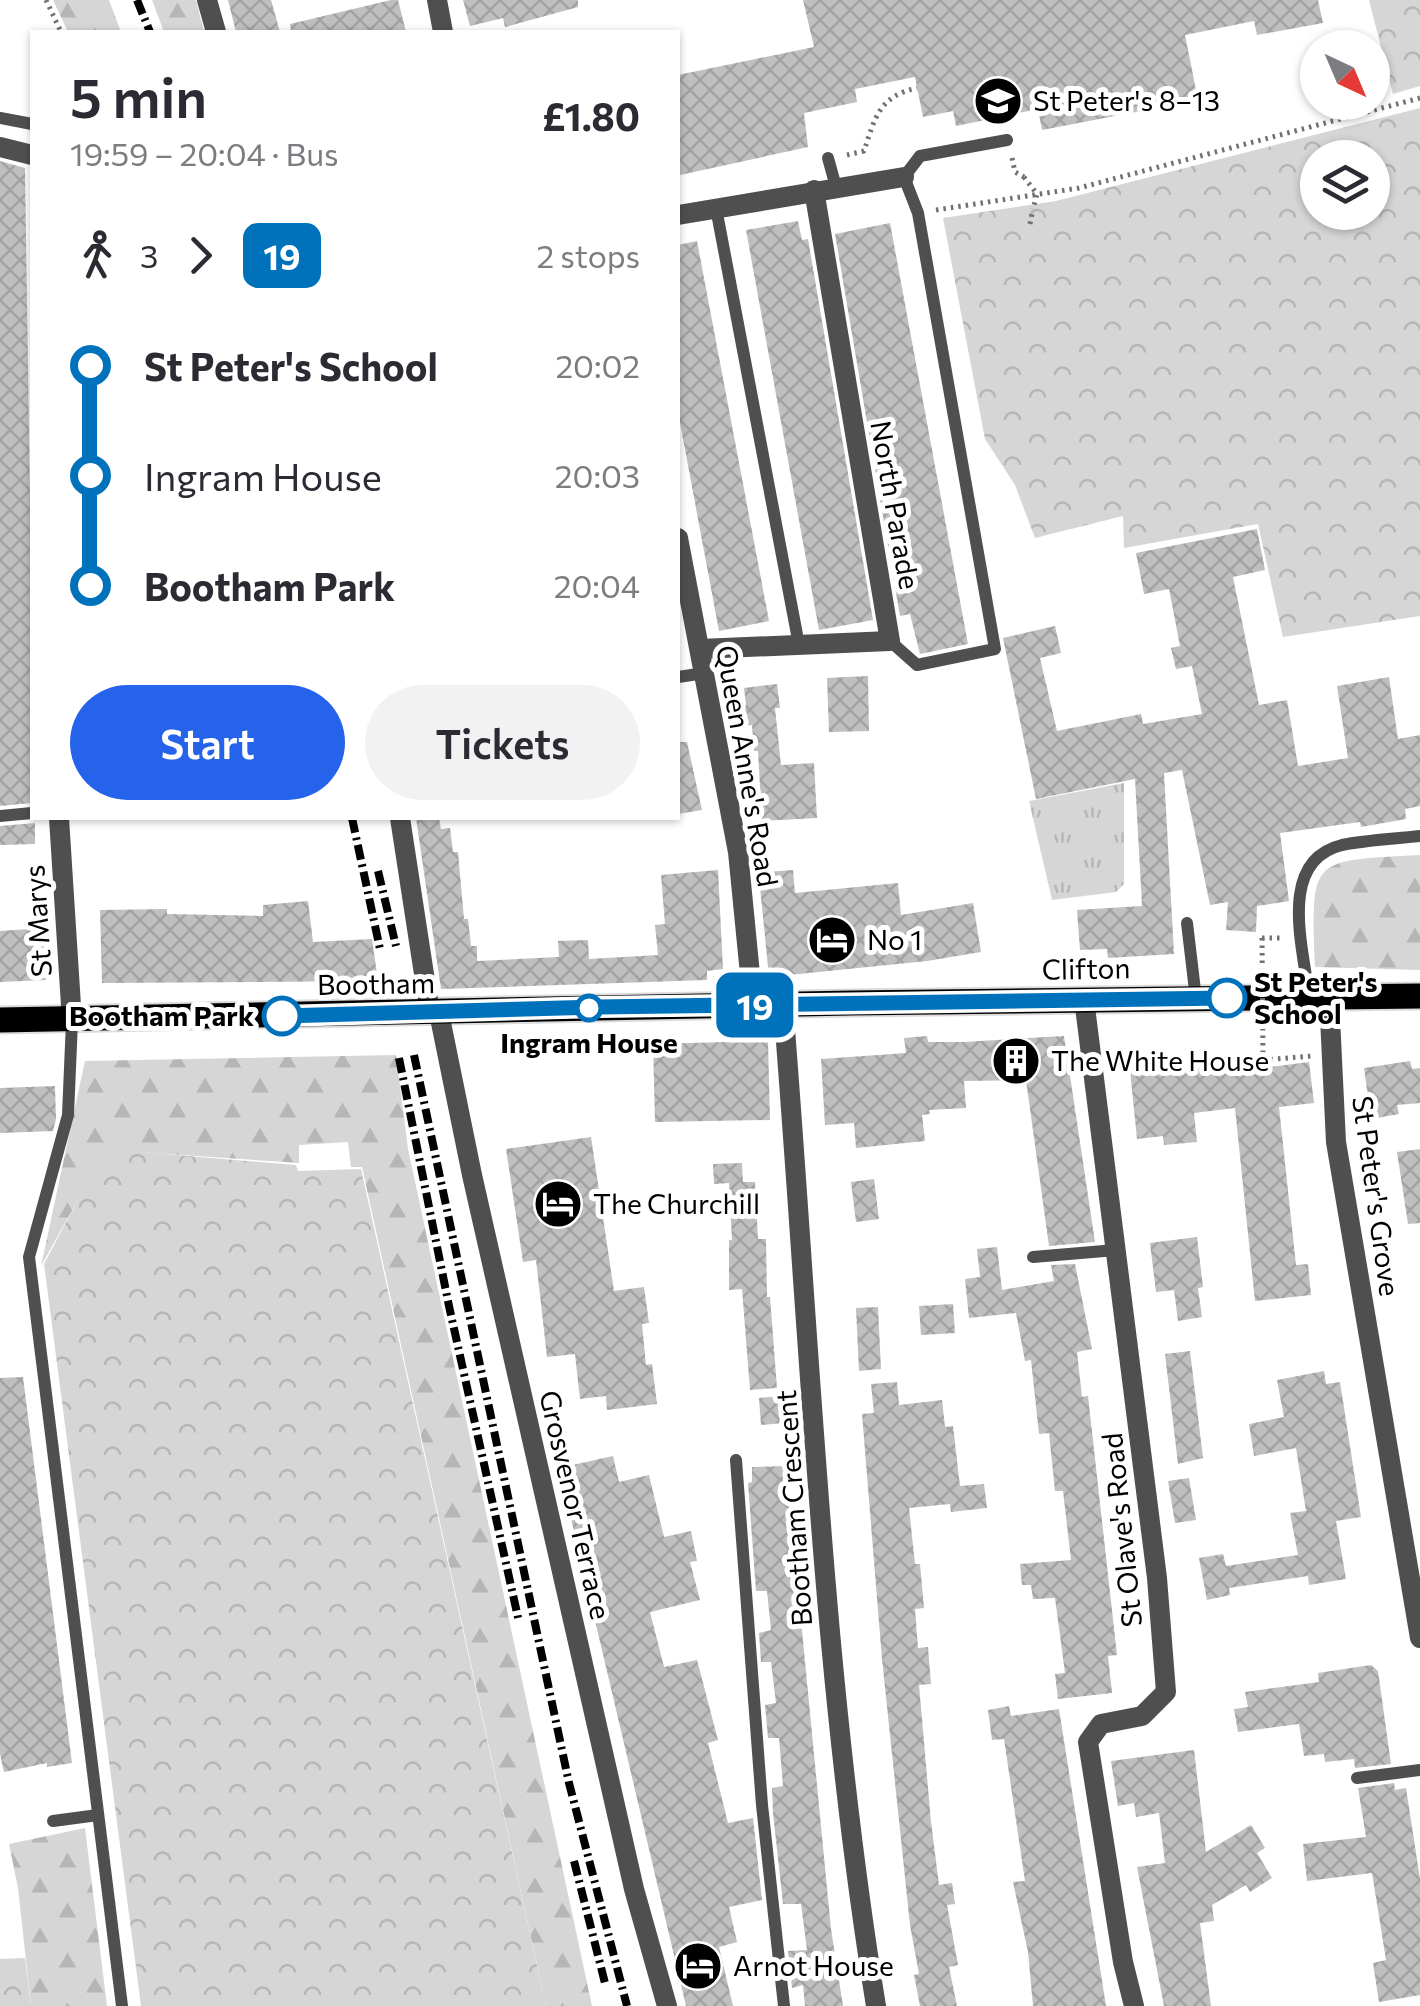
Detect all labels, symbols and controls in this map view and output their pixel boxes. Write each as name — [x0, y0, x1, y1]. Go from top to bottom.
north arrow — [1300, 30, 1390, 120]
map controls — [1300, 30, 1390, 230]
text: 5 min — [70, 62, 207, 129]
school or university icon: St Peter's 8–13 — [972, 75, 1024, 127]
place label: St Peter's 8–13 — [1033, 83, 1220, 117]
text: £1.80 — [542, 92, 640, 139]
text: 19:59 – 20:04 · Bus — [70, 133, 339, 173]
button: layers — [1300, 140, 1390, 230]
icon: walk — [70, 228, 125, 283]
icon: forward — [173, 228, 228, 283]
text: 19 — [263, 234, 301, 277]
text: 3 — [140, 235, 158, 275]
text: 2 stops — [536, 235, 640, 275]
text: St Peter's School — [144, 342, 438, 389]
text: 20:02 — [555, 345, 640, 385]
street label: North Parade — [864, 418, 928, 592]
text: Ingram House — [144, 452, 382, 499]
text: 20:03 — [555, 455, 640, 495]
text: Bootham Park — [144, 562, 395, 609]
text: 20:04 — [554, 565, 640, 605]
street label: Queen Anne's Road — [710, 642, 786, 889]
button: Start — [70, 685, 345, 800]
button: Tickets — [365, 685, 640, 800]
street label: St Marys — [16, 864, 58, 978]
hotel icon: No 1 — [806, 914, 858, 966]
place label: No 1 — [867, 922, 922, 956]
street label: Clifton — [1041, 950, 1131, 986]
place label: St Peter's School — [1254, 964, 1378, 1030]
street label: Bootham — [317, 965, 435, 1001]
line badge: 19 — [710, 972, 800, 1038]
marker: St Peter's School — [1208, 979, 1246, 1017]
text: 19 — [736, 984, 774, 1027]
marker: Ingram House — [576, 995, 602, 1021]
marker: Bootham Park — [263, 997, 301, 1035]
place label: Bootham Park — [69, 998, 254, 1032]
place label: Ingram House — [500, 1025, 678, 1059]
building icon: The White House — [990, 1035, 1042, 1087]
place label: The White House — [1051, 1043, 1269, 1077]
street label: St Peter's Grove — [1346, 1094, 1408, 1298]
hotel icon: The Churchill — [532, 1178, 584, 1230]
place label: The Churchill — [593, 1186, 760, 1220]
street label: Grosvenor Terrace — [533, 1387, 619, 1623]
street label: Bootham Crescent — [768, 1389, 818, 1627]
street label: St Olave's Road — [1094, 1431, 1148, 1629]
hotel icon: Arnot House — [672, 1940, 724, 1992]
place label: Arnot House — [733, 1948, 894, 1982]

